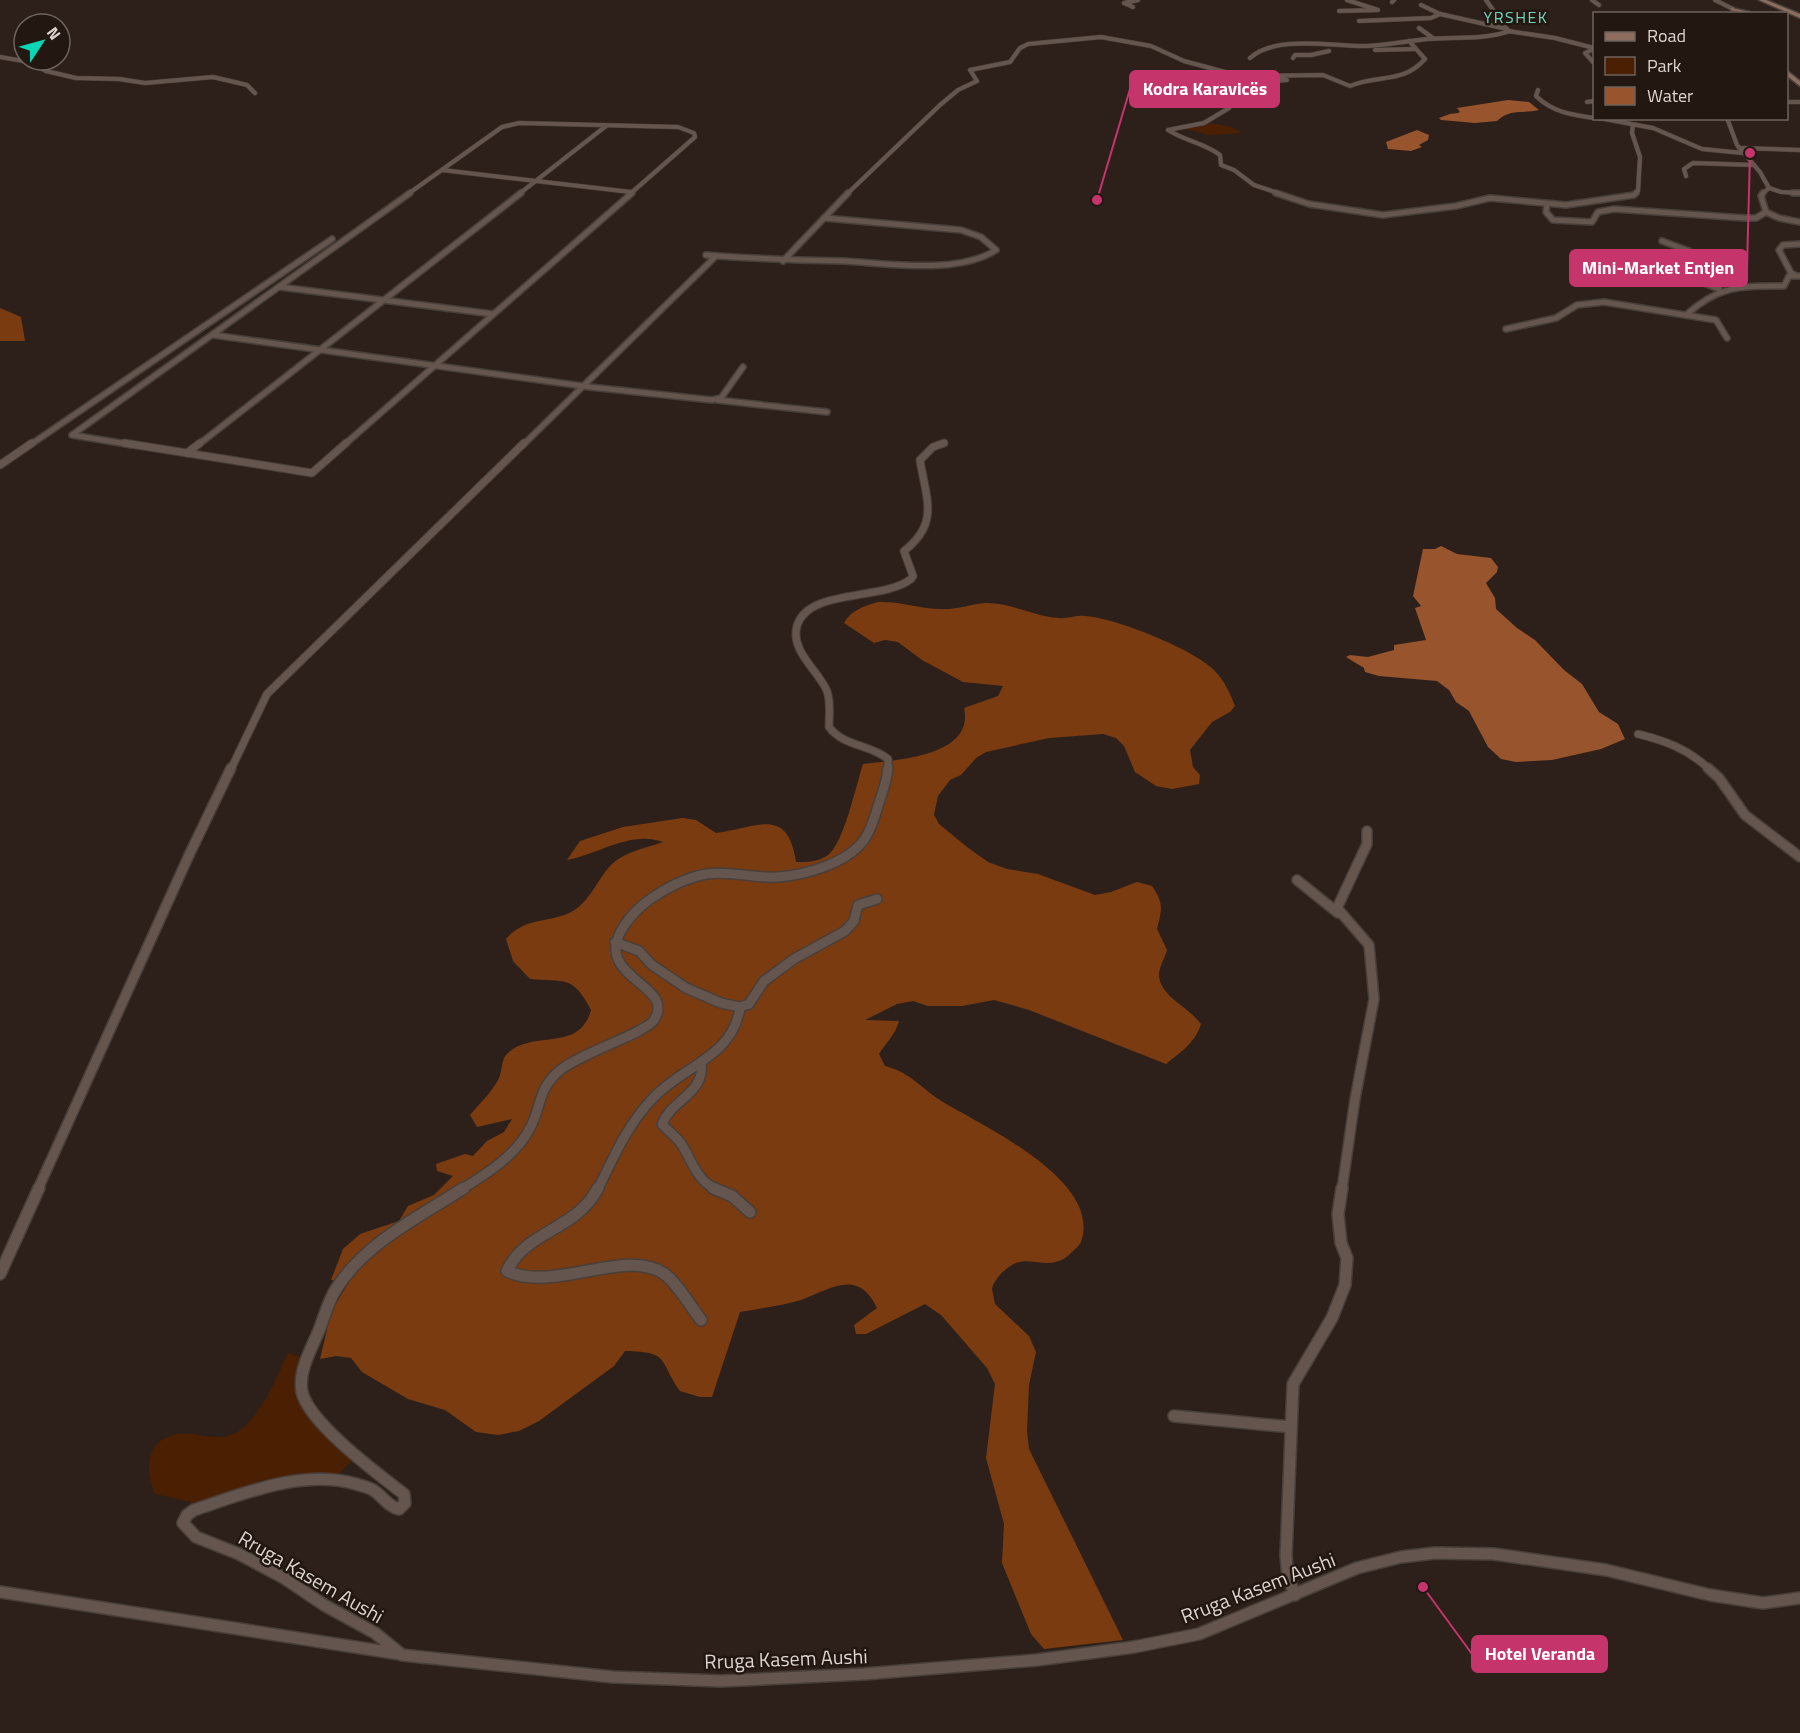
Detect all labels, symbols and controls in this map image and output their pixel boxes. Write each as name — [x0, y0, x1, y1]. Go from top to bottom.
district label: YRSHEK — [1484, 5, 1548, 29]
north arrow — [12, 12, 72, 72]
legend — [1593, 12, 1788, 120]
text: N — [41, 22, 67, 45]
text: Road — [1647, 22, 1686, 49]
text: Park — [1647, 52, 1682, 79]
callout: Kodra Karavicës — [1130, 71, 1279, 107]
text: Kodra Karavicës — [1143, 75, 1267, 102]
text: Water — [1647, 82, 1693, 109]
callout: Mini-Market Entjen — [1570, 250, 1747, 286]
text: Mini-Market Entjen — [1582, 254, 1734, 281]
street label: Rruga Kasem Aushi — [233, 1522, 390, 1631]
street label: Rruga Kasem Aushi — [1176, 1544, 1340, 1631]
callout: Hotel Veranda — [1472, 1636, 1607, 1672]
street label: Rruga Kasem Aushi — [704, 1640, 868, 1677]
text: Hotel Veranda — [1485, 1640, 1595, 1667]

